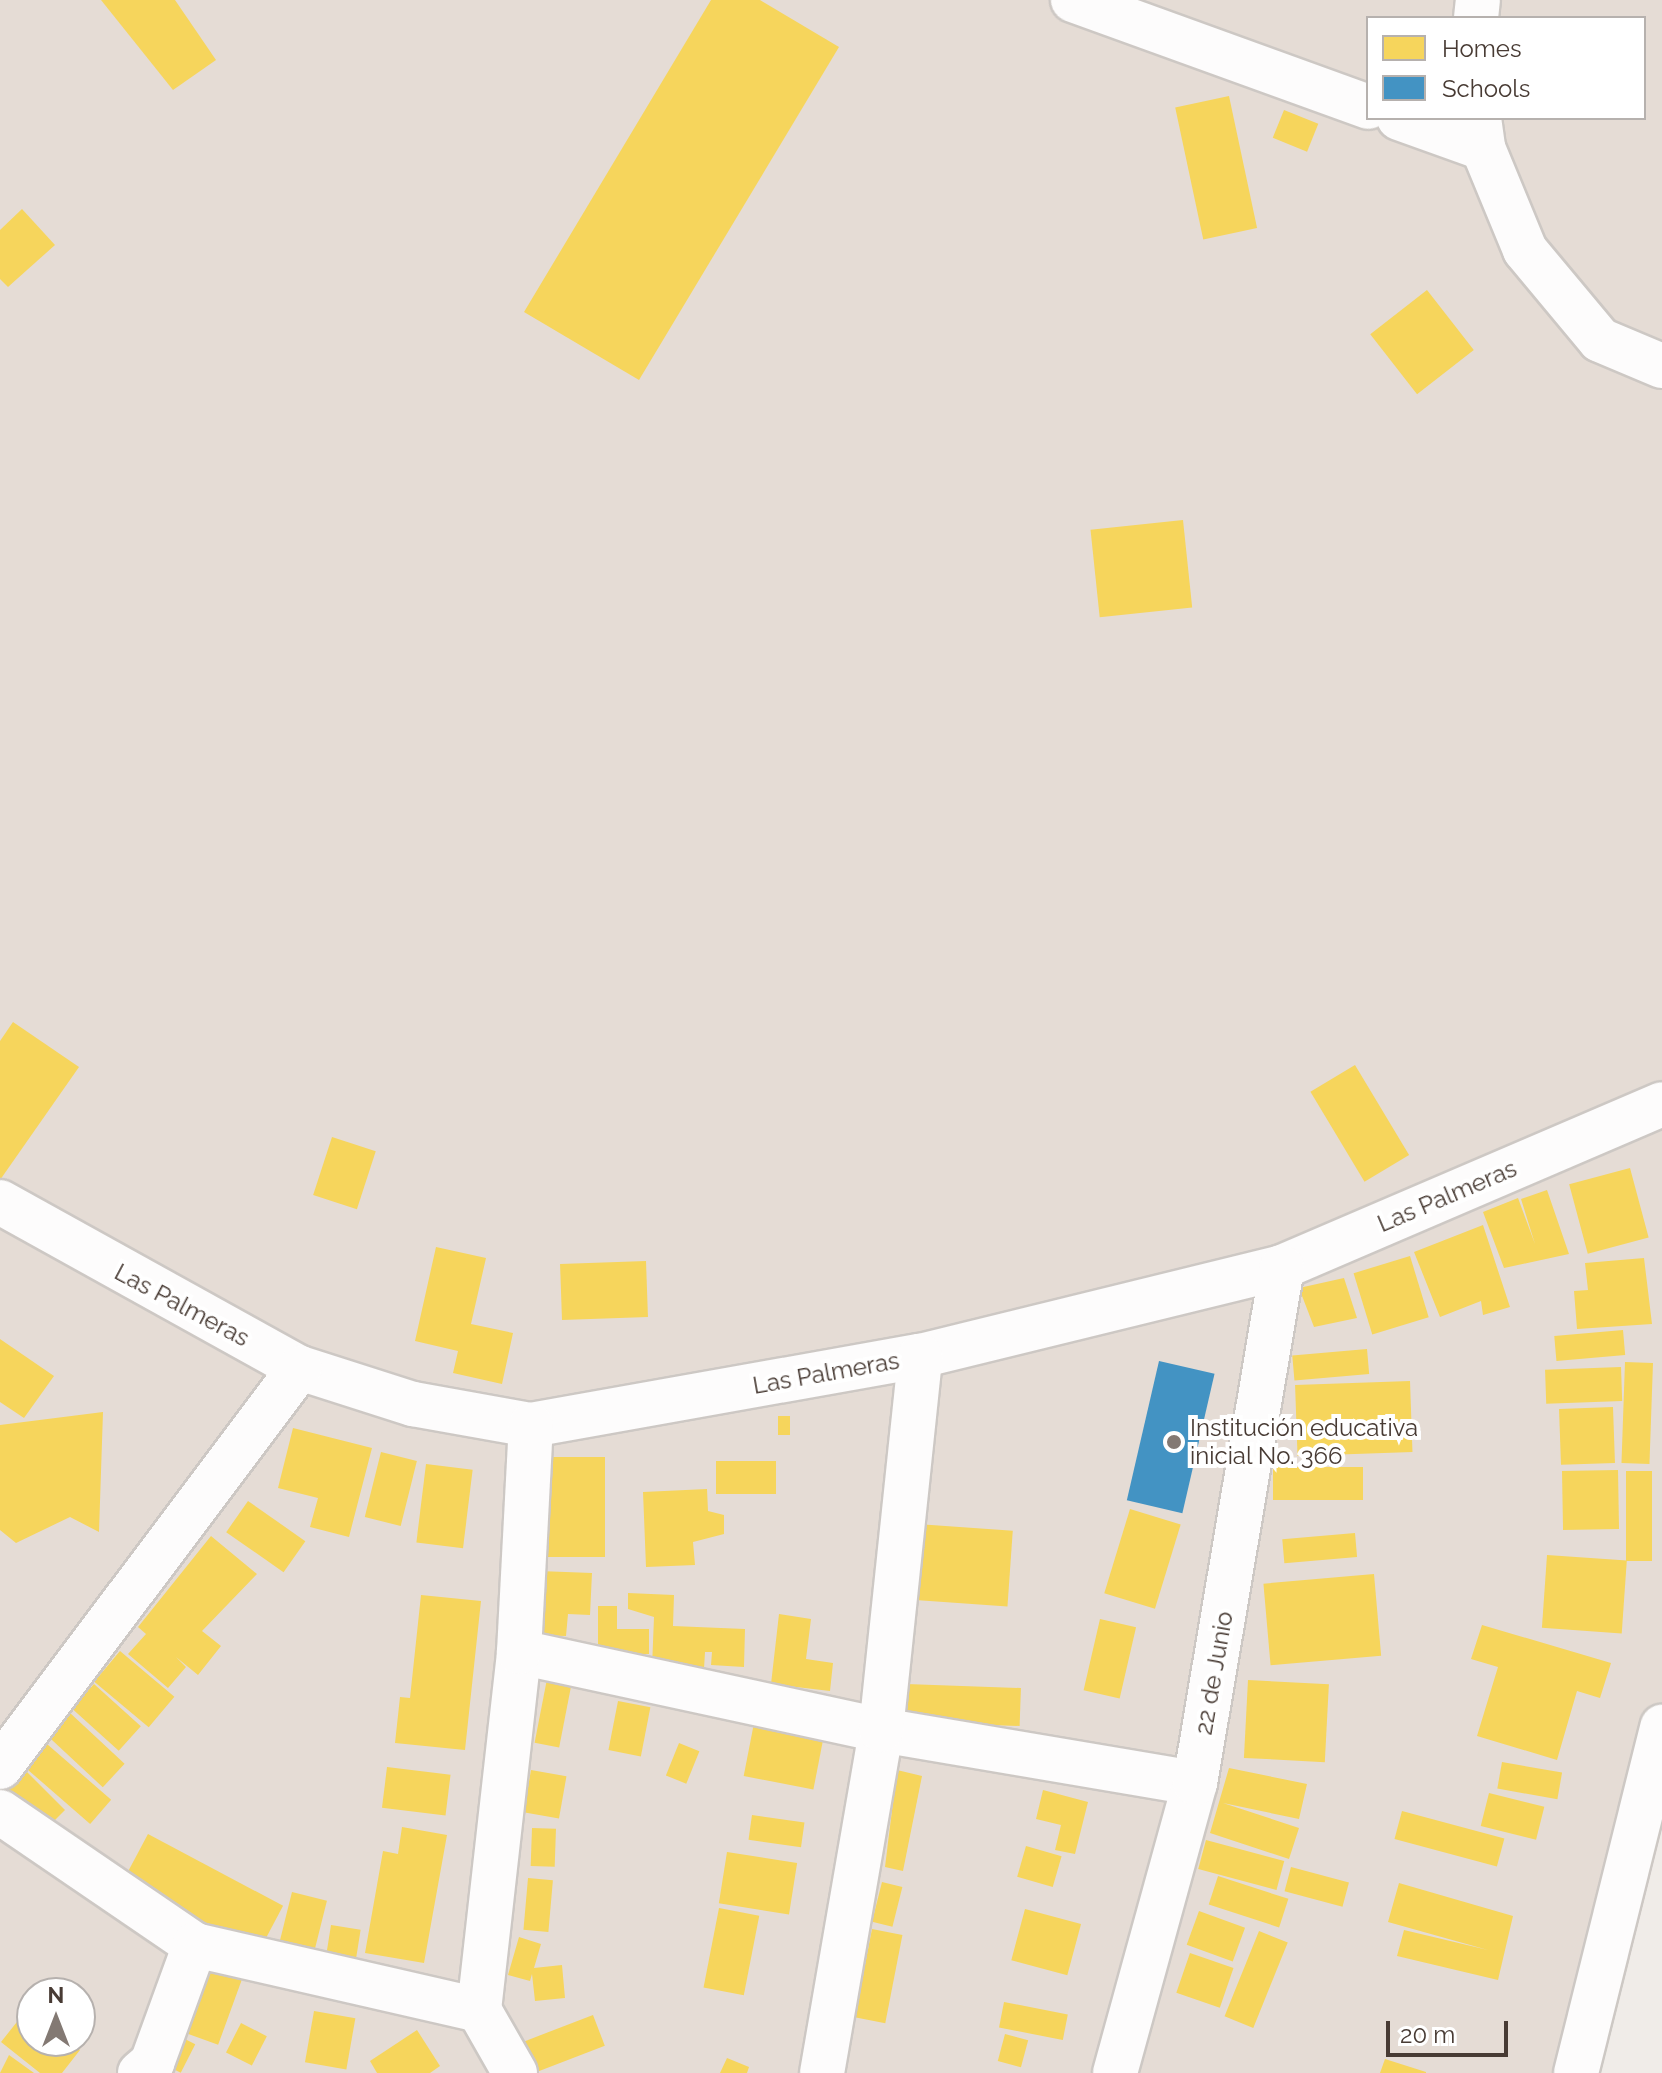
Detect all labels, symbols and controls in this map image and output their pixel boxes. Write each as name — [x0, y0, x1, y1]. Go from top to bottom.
legend — [1366, 16, 1646, 120]
text: Homes — [1442, 34, 1522, 63]
text: Schools — [1442, 74, 1530, 103]
street label: Las Palmeras — [1373, 1154, 1521, 1238]
street label: Las Palmeras — [110, 1257, 254, 1353]
street label: Las Palmeras — [750, 1346, 902, 1400]
place label: Institución educativa inicial No. 366 — [1190, 1414, 1418, 1470]
marker: Institución educativa inicial No. 366 — [1165, 1433, 1183, 1451]
street label: 22 de Junio — [1189, 1609, 1239, 1737]
north arrow — [16, 1977, 96, 2057]
text: N — [48, 1982, 64, 2008]
scale bar — [1390, 2005, 1512, 2055]
text: 20 m — [1400, 2020, 1455, 2049]

